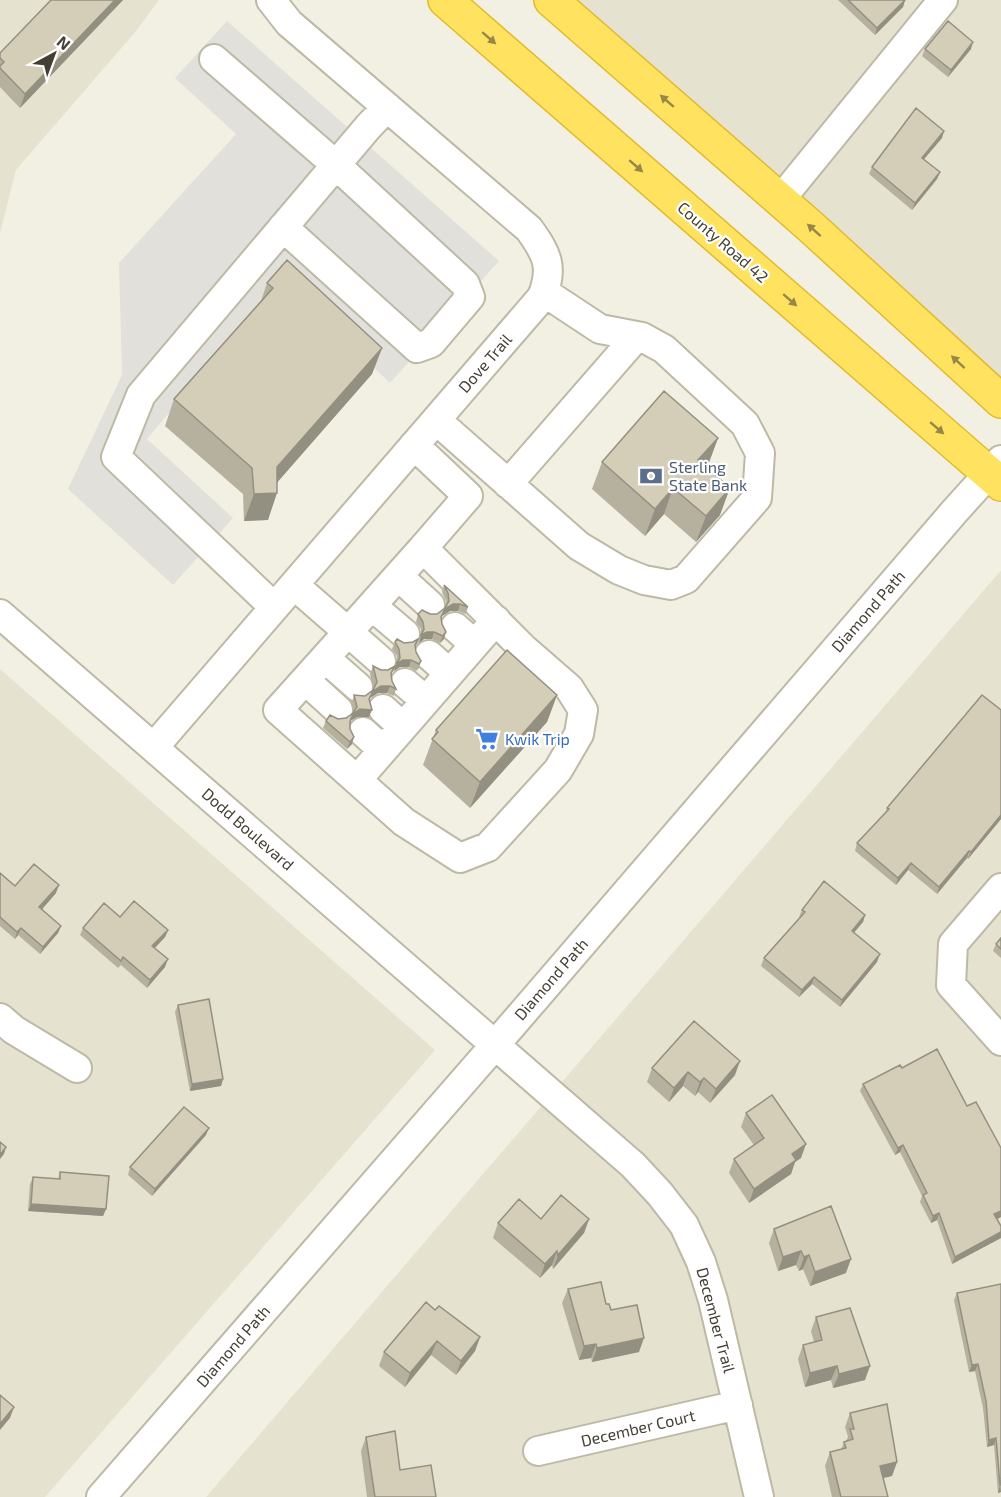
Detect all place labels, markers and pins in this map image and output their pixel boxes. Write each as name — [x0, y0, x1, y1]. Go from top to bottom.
place label: Sterling State Bank — [669, 457, 747, 494]
bank icon: Sterling State Bank — [638, 463, 664, 489]
supermarket icon: Kwik Trip — [474, 726, 500, 752]
place label: Kwik Trip — [505, 729, 570, 748]

